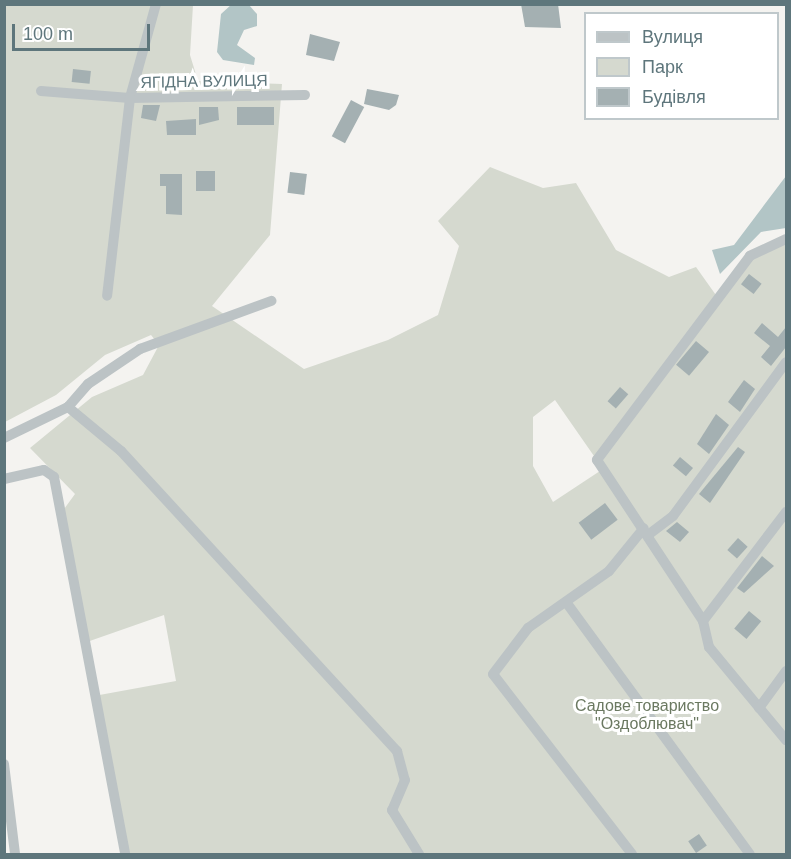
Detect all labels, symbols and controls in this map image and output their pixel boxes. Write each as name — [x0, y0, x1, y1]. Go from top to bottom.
scale bar — [15, 12, 153, 50]
legend — [584, 12, 779, 120]
text: 100 m — [23, 24, 73, 44]
text: Вулиця — [642, 27, 703, 47]
text: Парк — [642, 57, 683, 77]
street label: ЯГІДНА ВУЛИЦЯ — [140, 71, 268, 93]
text: Будівля — [642, 87, 706, 107]
park label: Садове товариство "Оздоблювач" — [575, 696, 719, 734]

